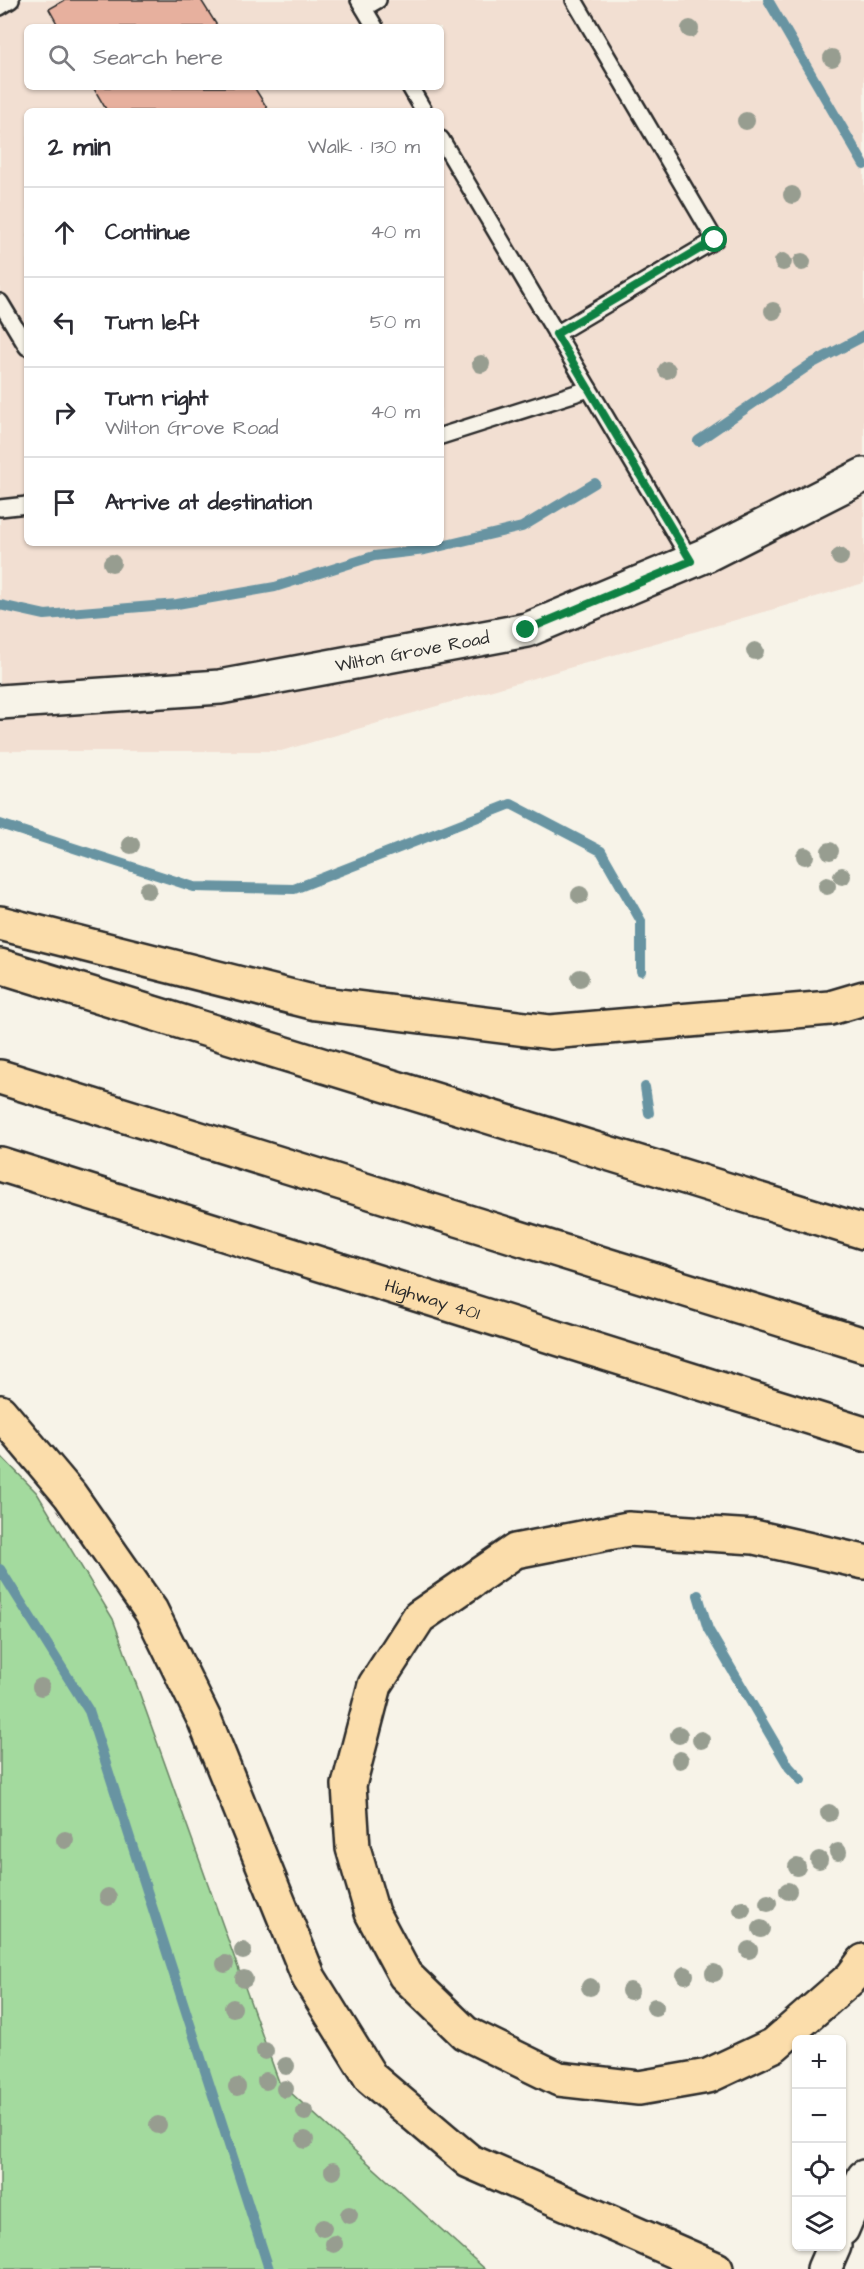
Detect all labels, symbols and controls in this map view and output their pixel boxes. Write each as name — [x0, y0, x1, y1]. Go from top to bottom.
search box — [24, 24, 444, 90]
icon: search — [45, 41, 78, 74]
text: Search here — [93, 42, 223, 73]
text: 2 min — [48, 129, 110, 165]
text: Walk · 130 m — [308, 133, 420, 161]
icon: ahead — [48, 216, 81, 249]
text: Continue — [105, 217, 190, 248]
text: 40 m — [370, 218, 420, 246]
route start — [701, 226, 727, 252]
icon: left — [48, 306, 81, 339]
text: Turn left — [105, 307, 199, 338]
text: 50 m — [370, 308, 420, 336]
text: Turn right — [105, 383, 208, 414]
icon: right — [48, 396, 81, 429]
text: 40 m — [370, 398, 420, 426]
text: Wilton Grove Road — [105, 414, 279, 442]
icon: arrive — [48, 486, 81, 519]
text: Arrive at destination — [105, 487, 312, 518]
route end — [512, 616, 538, 642]
street label: Wilton Grove Road — [333, 625, 491, 678]
street label: Highway 401 — [381, 1273, 483, 1326]
map controls — [792, 2035, 846, 2251]
button: + — [792, 2035, 846, 2089]
button: − — [792, 2089, 846, 2143]
button: locate — [792, 2143, 846, 2197]
button: layers — [792, 2197, 846, 2251]

